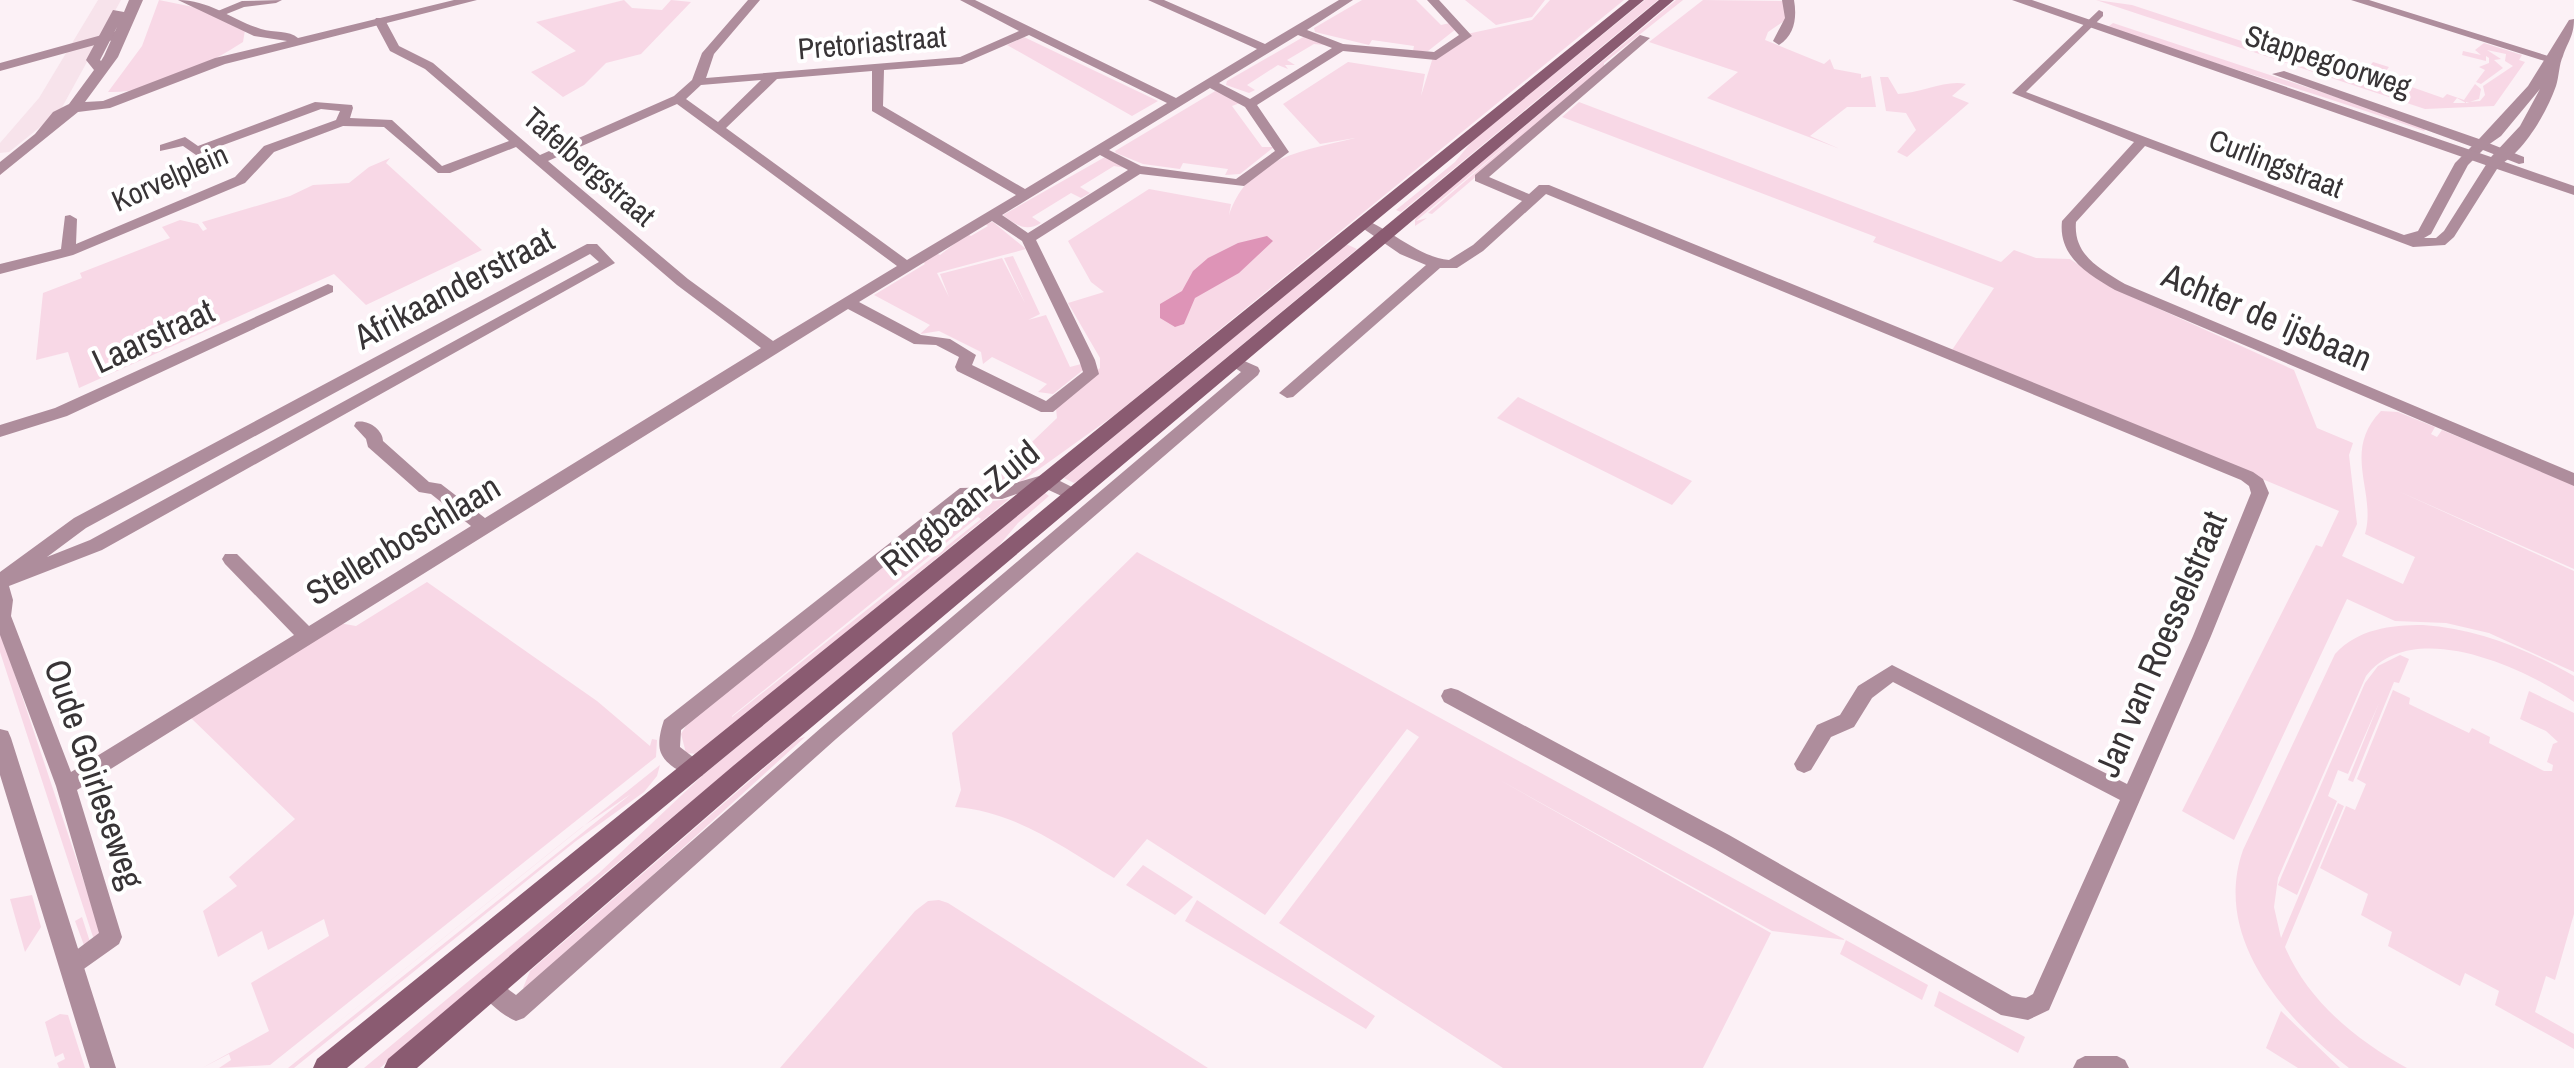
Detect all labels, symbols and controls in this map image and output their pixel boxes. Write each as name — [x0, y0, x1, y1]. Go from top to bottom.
street label: Stappegoorweg — [2240, 14, 2417, 106]
street label: Pretoriastraat — [796, 16, 948, 68]
street label: Tafelbergstraat — [515, 98, 664, 235]
street label: Curlingstraat — [2203, 119, 2349, 207]
street label: Korvelplein — [105, 134, 234, 220]
street label: Afrikaanderstraat — [345, 215, 562, 360]
street label: Achter de ijsbaan — [2154, 251, 2379, 382]
street label: Laarstraat — [84, 287, 221, 384]
street label: Ringbaan-Zuid — [871, 429, 1049, 586]
street label: Stellenboschlaan — [297, 463, 509, 616]
street label: Jan van Roesselstraat — [2083, 504, 2238, 784]
street label: Oude Goirleseweg — [33, 653, 156, 895]

